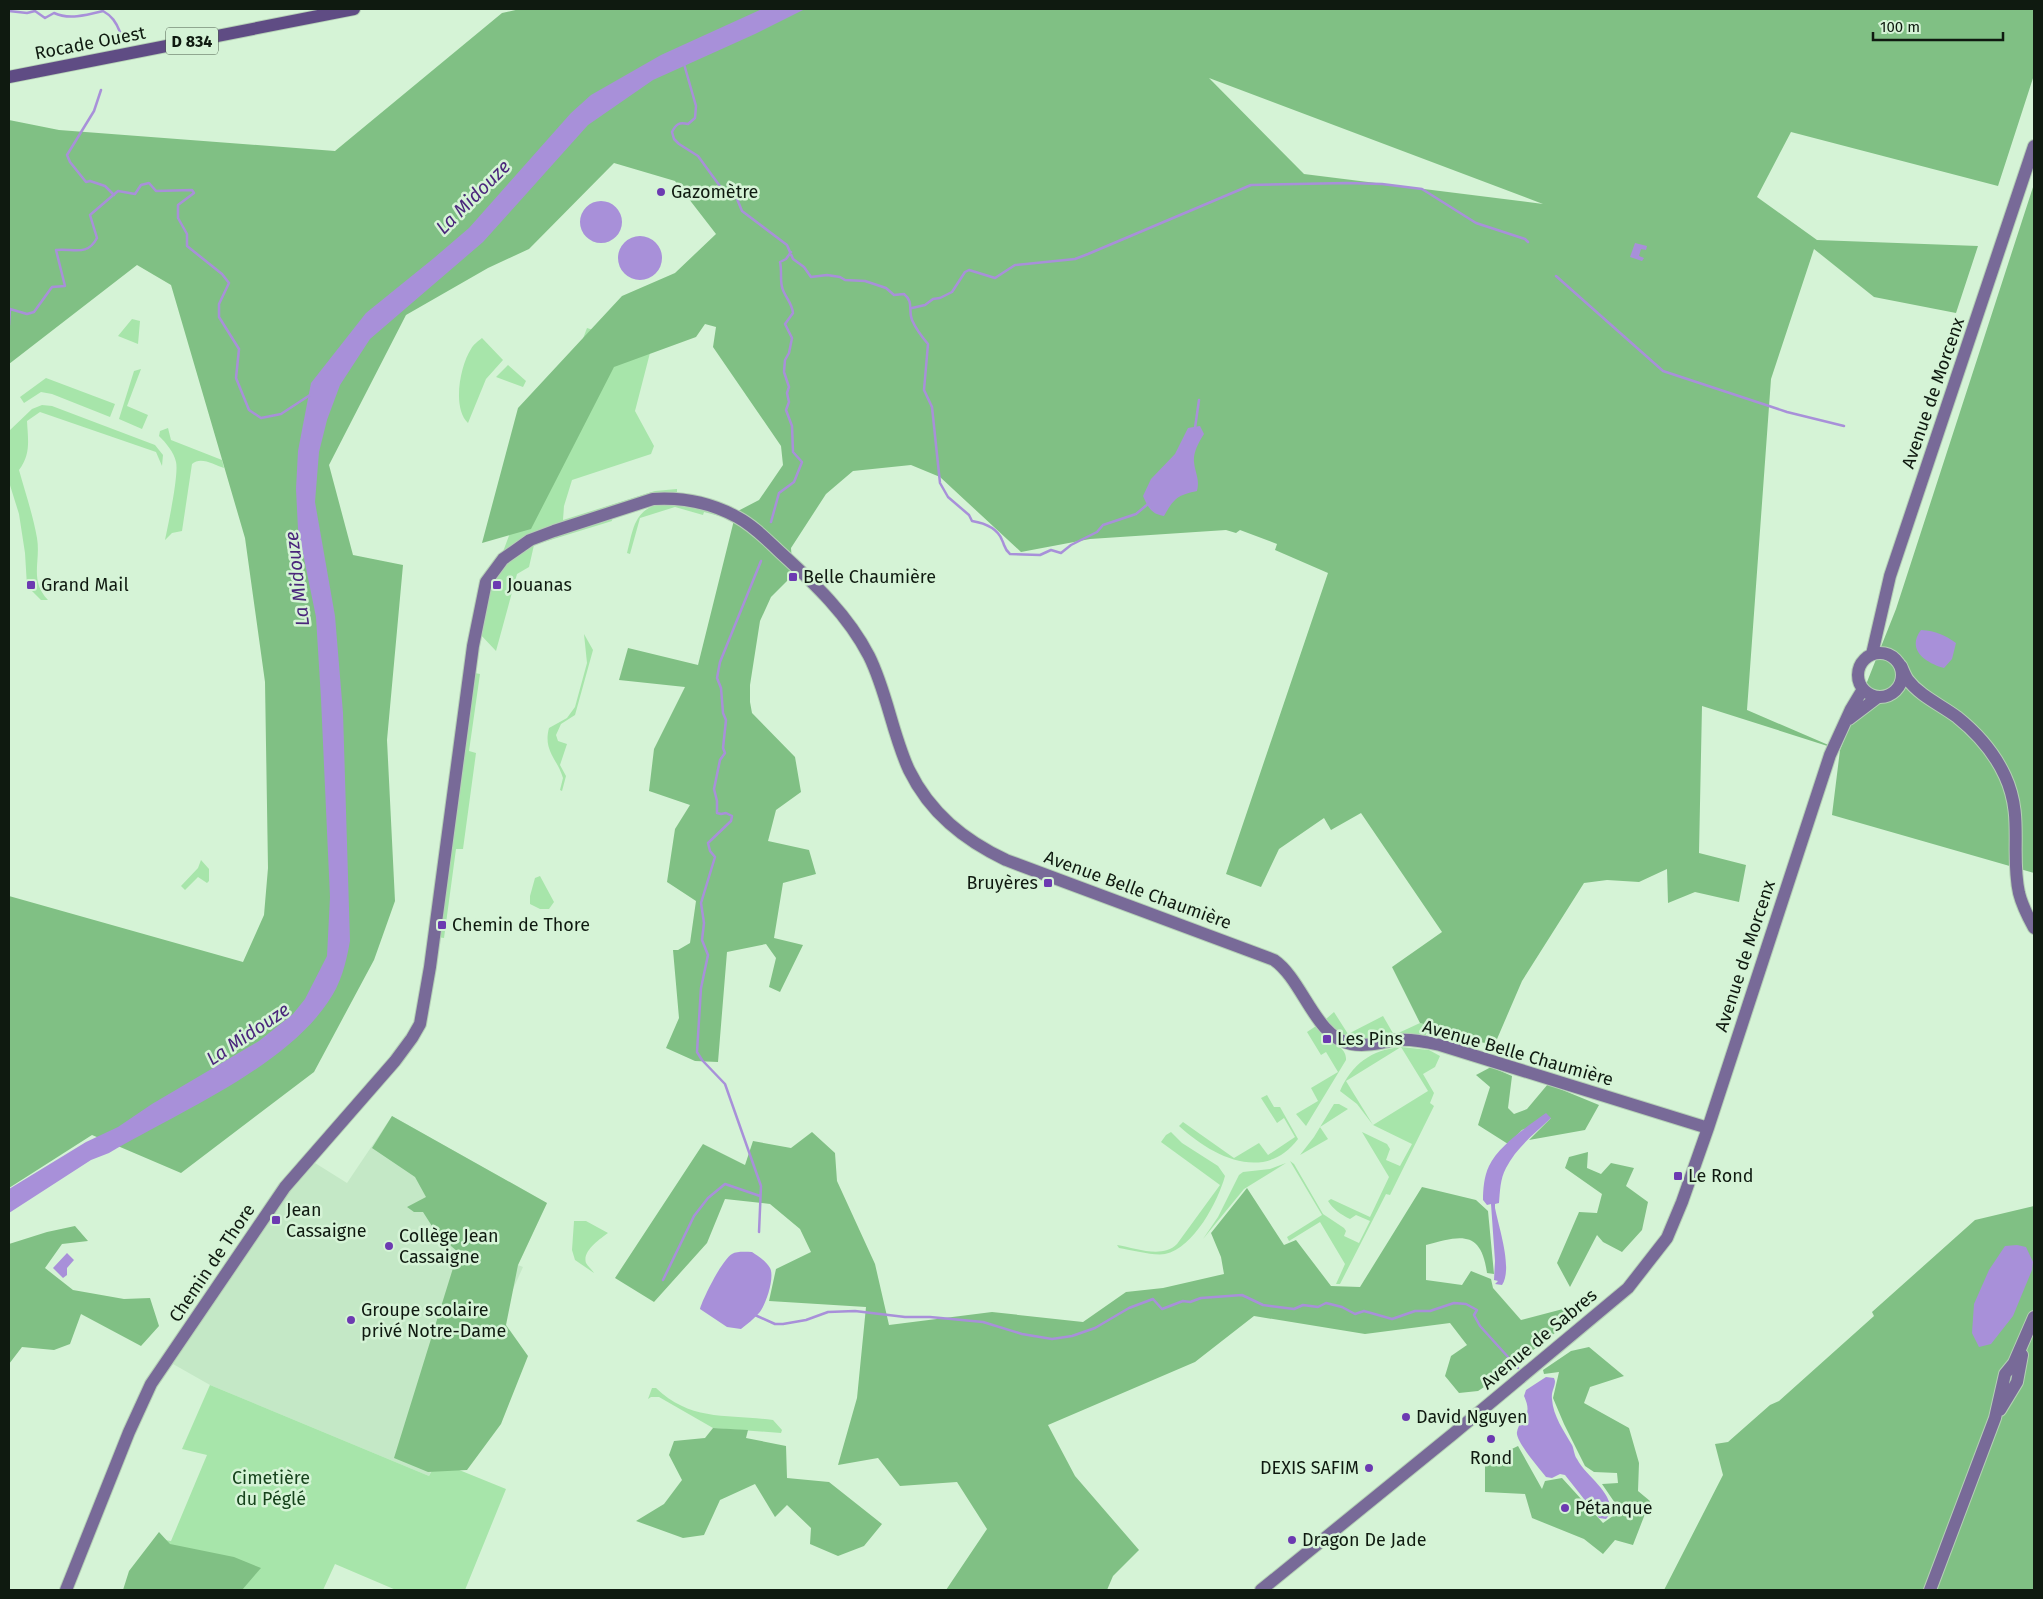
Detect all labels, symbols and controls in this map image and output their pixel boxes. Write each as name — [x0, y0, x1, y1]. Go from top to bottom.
scale bar — [1873, 10, 2003, 42]
text: 100 m — [1880, 18, 1920, 36]
street label: Rocade Ouest — [33, 21, 148, 65]
road number: D 834 — [166, 27, 218, 54]
water label: La Midouze — [431, 155, 515, 239]
place label: Gazomètre — [671, 181, 758, 203]
marker: Gazomètre — [655, 186, 667, 198]
street label: Avenue de Morcenx — [1897, 314, 1969, 471]
water label: La Midouze — [280, 530, 314, 628]
place label: Belle Chaumière — [803, 566, 936, 588]
marker: Belle Chaumière — [787, 571, 799, 583]
place label: Grand Mail — [41, 574, 129, 596]
place label: Jouanas — [507, 574, 572, 596]
marker: Grand Mail — [25, 579, 37, 591]
marker: Jouanas — [491, 579, 503, 591]
street label: Avenue Belle Chaumière — [1041, 846, 1235, 934]
place label: Bruyères — [966, 872, 1038, 894]
marker: Bruyères — [1042, 877, 1054, 889]
street label: Avenue de Morcenx — [1710, 877, 1780, 1035]
place label: Chemin de Thore — [452, 914, 590, 936]
marker: Chemin de Thore — [436, 919, 448, 931]
water label: La Midouze — [202, 998, 294, 1070]
street label: Avenue Belle Chaumière — [1420, 1015, 1616, 1091]
place label: Les Pins — [1337, 1028, 1403, 1050]
marker: Les Pins — [1321, 1033, 1333, 1045]
place label: Le Rond — [1688, 1165, 1754, 1187]
marker: Le Rond — [1672, 1170, 1684, 1182]
place label: Jean Cassaigne — [286, 1199, 367, 1242]
street label: Chemin de Thore — [164, 1200, 260, 1326]
marker: Jean Cassaigne — [270, 1214, 282, 1226]
place label: Collège Jean Cassaigne — [399, 1225, 499, 1268]
marker: Collège Jean Cassaigne — [383, 1240, 395, 1252]
street label: Avenue de Sabres — [1476, 1284, 1602, 1394]
place label: Groupe scolaire privé Notre-Dame — [361, 1299, 506, 1342]
marker: Groupe scolaire privé Notre-Dame — [345, 1314, 357, 1326]
place label: David Nguyen — [1416, 1406, 1528, 1428]
marker: David Nguyen — [1400, 1411, 1412, 1423]
marker: Rond — [1485, 1433, 1497, 1445]
place label: Rond — [1470, 1447, 1512, 1469]
place label: DEXIS SAFIM — [1260, 1457, 1359, 1479]
marker: DEXIS SAFIM — [1363, 1462, 1375, 1474]
park label: Cimetière du Péglé — [232, 1467, 310, 1510]
place label: Pétanque — [1575, 1497, 1653, 1519]
marker: Pétanque — [1559, 1502, 1571, 1514]
place label: Dragon De Jade — [1302, 1529, 1426, 1551]
marker: Dragon De Jade — [1286, 1534, 1298, 1546]

